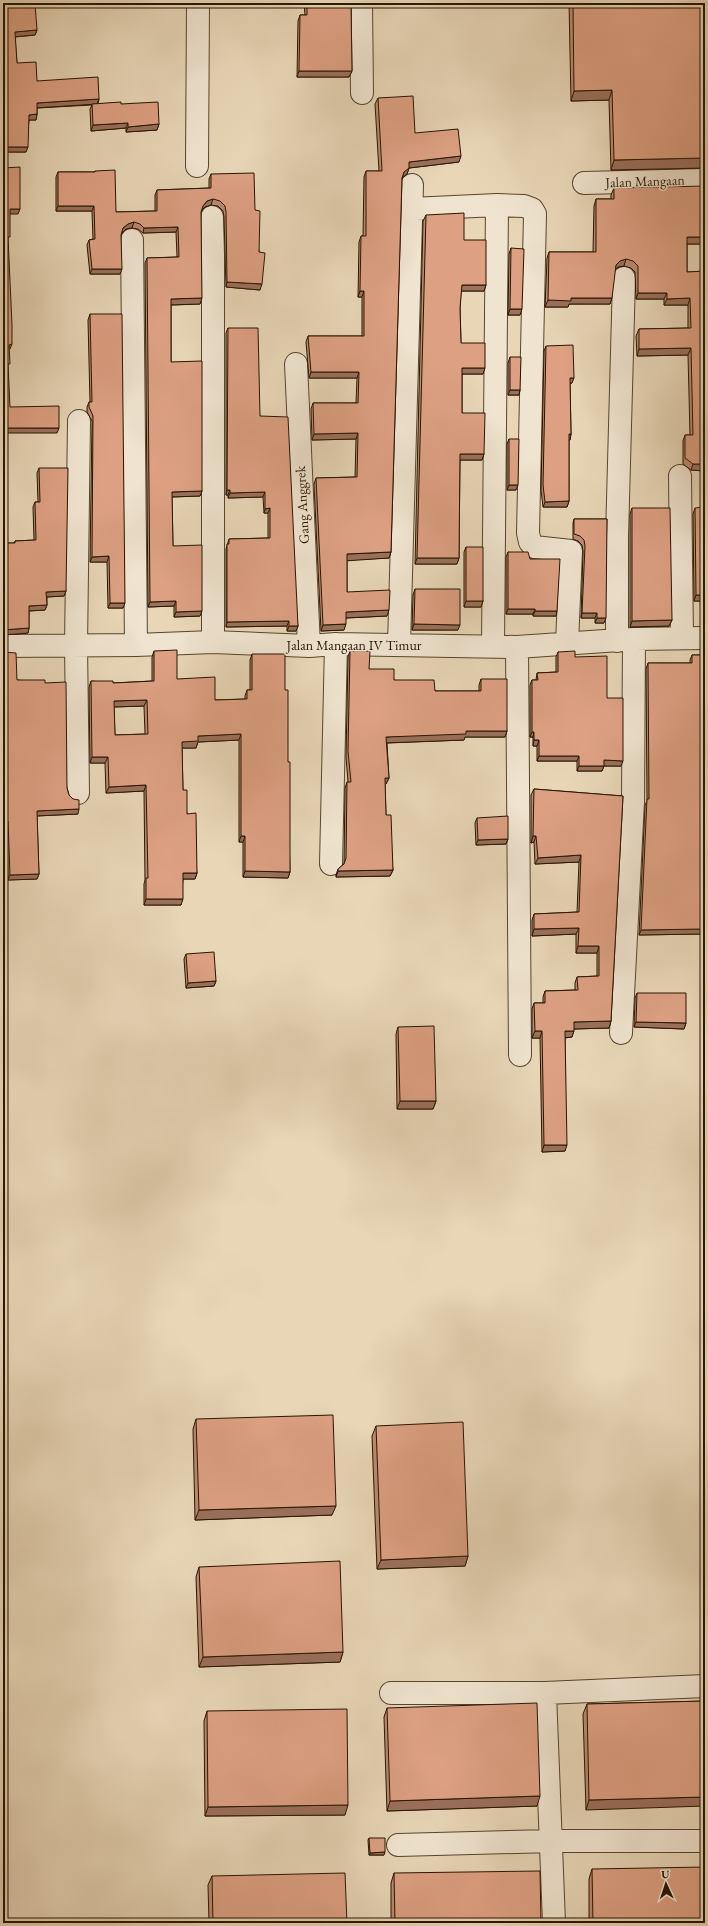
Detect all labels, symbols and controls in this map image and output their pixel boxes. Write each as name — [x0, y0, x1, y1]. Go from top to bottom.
street label: Jalan Mangaan — [604, 171, 686, 191]
street label: Gang Anggrek — [291, 465, 313, 544]
street label: Jalan Mangaan IV Timur — [286, 636, 422, 654]
north arrow — [646, 1864, 686, 1904]
text: U — [661, 1867, 671, 1881]

